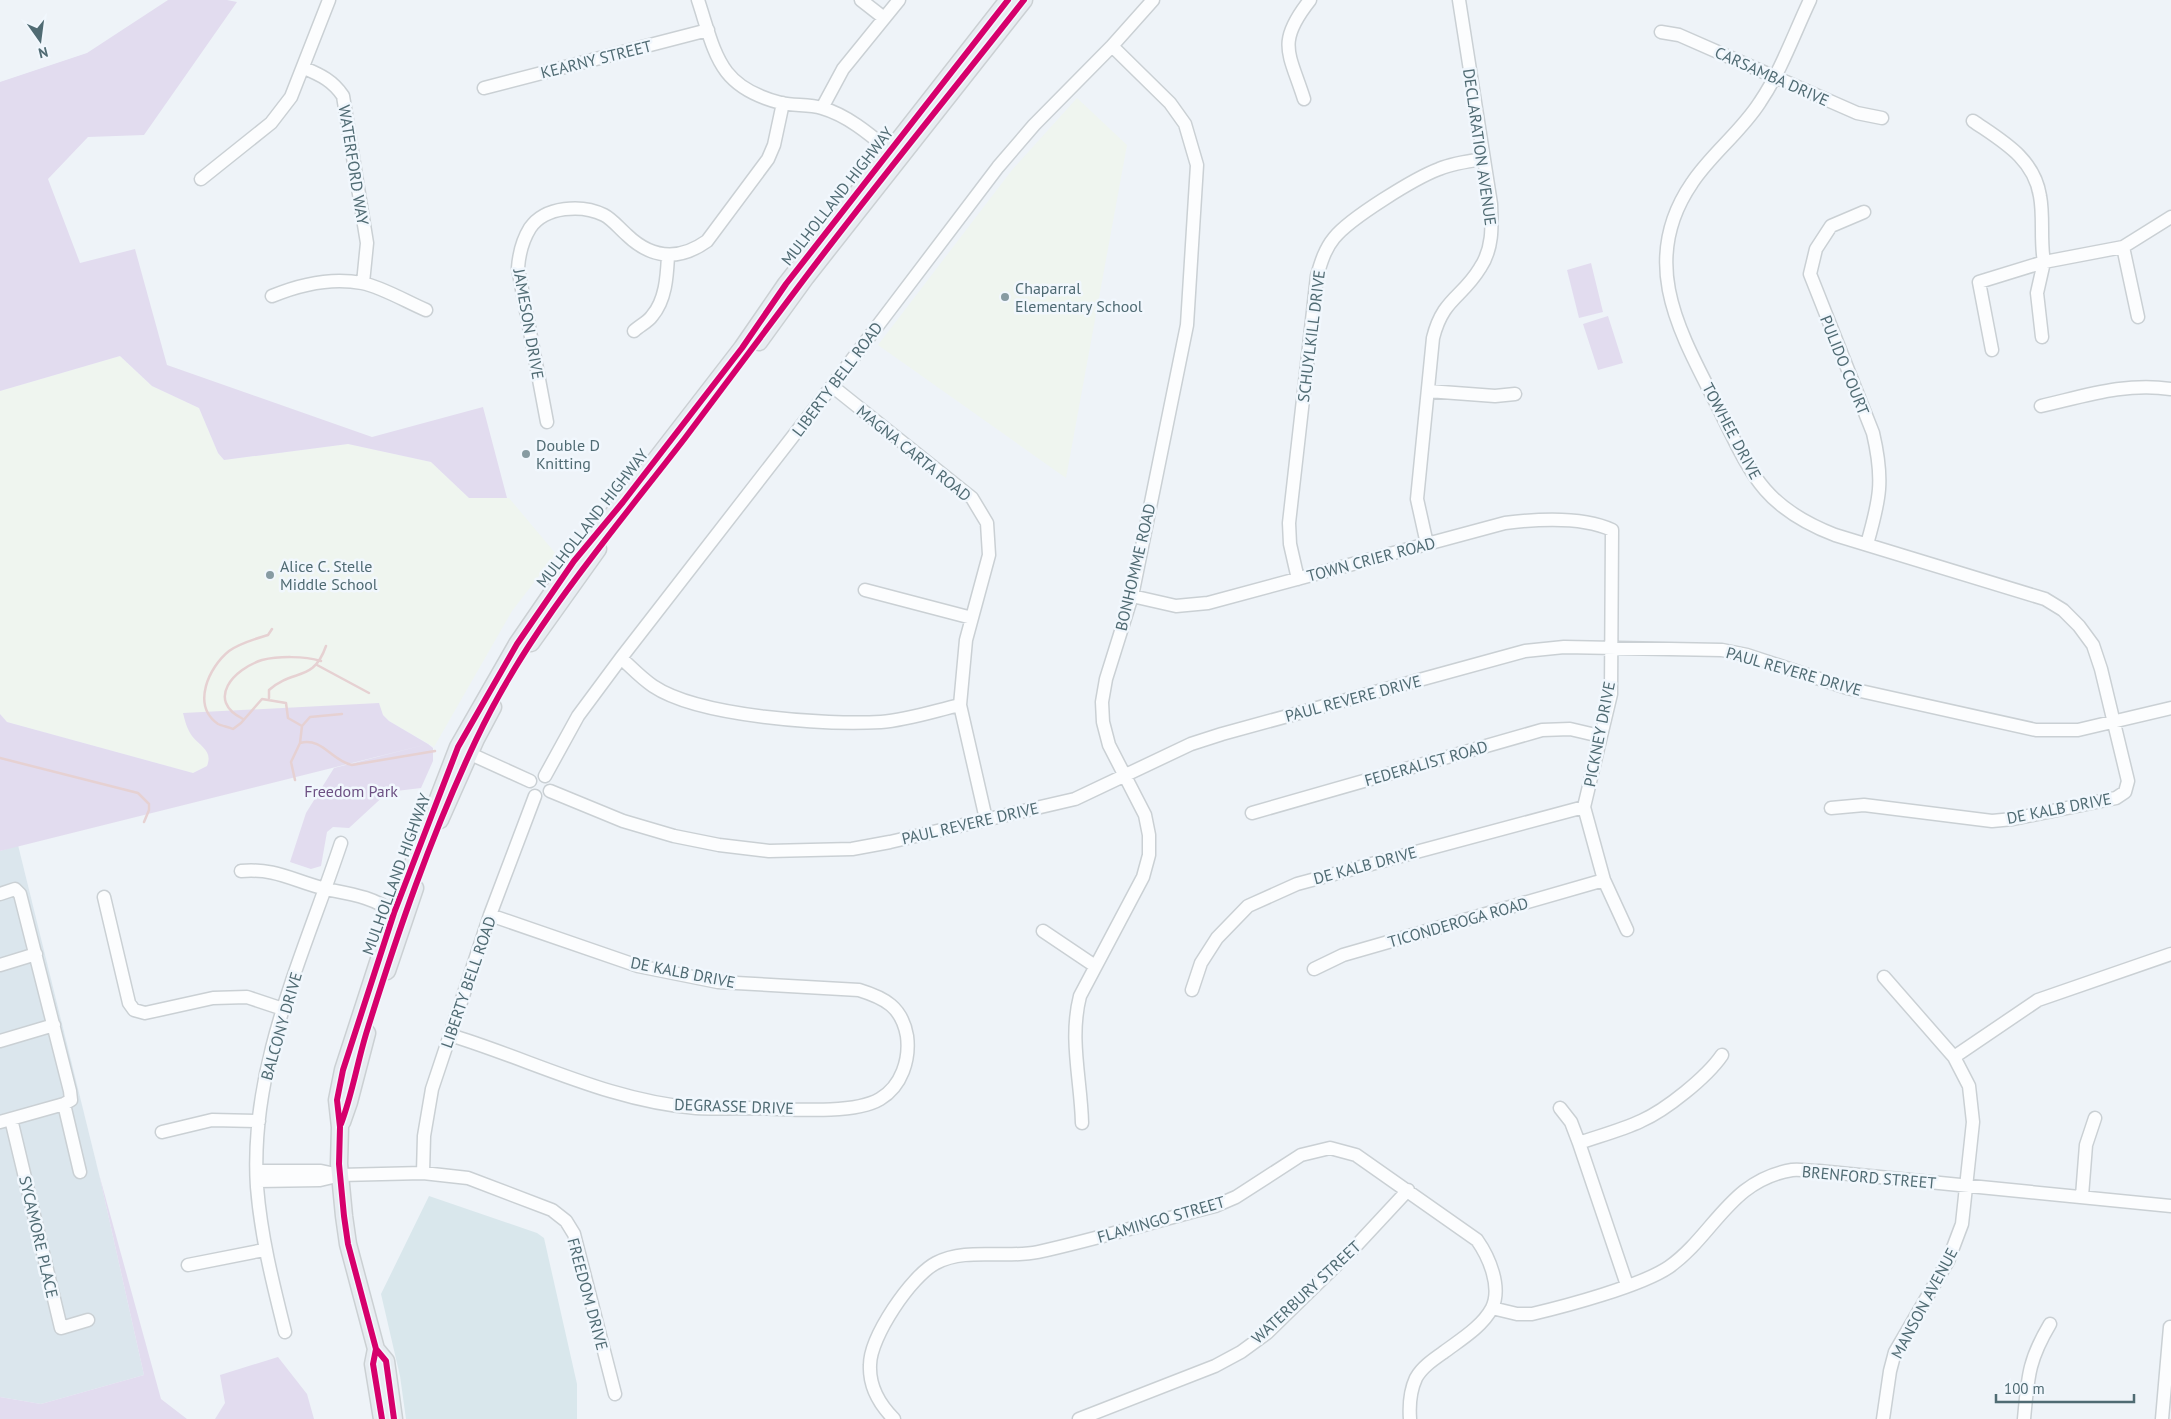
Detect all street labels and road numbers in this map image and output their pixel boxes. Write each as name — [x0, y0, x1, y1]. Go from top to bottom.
street label: KEARNY STREET — [538, 36, 654, 82]
street label: CARSAMBA DRIVE — [1712, 42, 1832, 110]
street label: DECLARATION AVENUE — [1459, 67, 1501, 227]
street label: WATERFORD WAY — [335, 104, 373, 227]
street label: MULHOLLAND HIGHWAY — [777, 123, 897, 269]
street label: JAMESON DRIVE — [509, 266, 549, 381]
street label: SCHUYLKILL DRIVE — [1293, 269, 1329, 403]
street label: PULIDO COURT — [1816, 312, 1874, 418]
street label: LIBERTY BELL ROAD — [787, 318, 887, 440]
street label: TOWHEE DRIVE — [1698, 379, 1766, 483]
street label: MAGNA CARTA ROAD — [853, 401, 975, 505]
street label: MULHOLLAND HIGHWAY — [532, 445, 652, 591]
street label: BONHOMME ROAD — [1111, 501, 1159, 633]
street label: TOWN CRIER ROAD — [1305, 532, 1437, 586]
street label: PAUL REVERE DRIVE — [1724, 642, 1864, 700]
street label: PAUL REVERE DRIVE — [1283, 670, 1423, 726]
street label: PICKNEY DRIVE — [1579, 680, 1619, 788]
street label: FEDERALIST ROAD — [1362, 736, 1490, 790]
street label: DE KALB DRIVE — [2005, 788, 2113, 828]
street label: MULHOLLAND HIGHWAY — [357, 790, 435, 958]
street label: PAUL REVERE DRIVE — [900, 798, 1040, 848]
street label: DE KALB DRIVE — [1311, 842, 1419, 888]
street label: TICONDEROGA ROAD — [1386, 892, 1530, 952]
street label: LIBERTY BELL ROAD — [436, 913, 500, 1051]
street label: DE KALB DRIVE — [629, 952, 737, 992]
street label: BALCONY DRIVE — [256, 970, 306, 1082]
street label: DEGRASSE DRIVE — [674, 1094, 794, 1118]
street label: BRENFORD STREET — [1801, 1161, 1937, 1193]
street label: SYCAMORE PLACE — [15, 1174, 63, 1300]
street label: FLAMINGO STREET — [1095, 1191, 1227, 1247]
street label: FREEDOM DRIVE — [563, 1236, 613, 1352]
street label: WATERBURY STREET — [1247, 1236, 1365, 1348]
street label: MANSON AVENUE — [1886, 1244, 1962, 1362]

